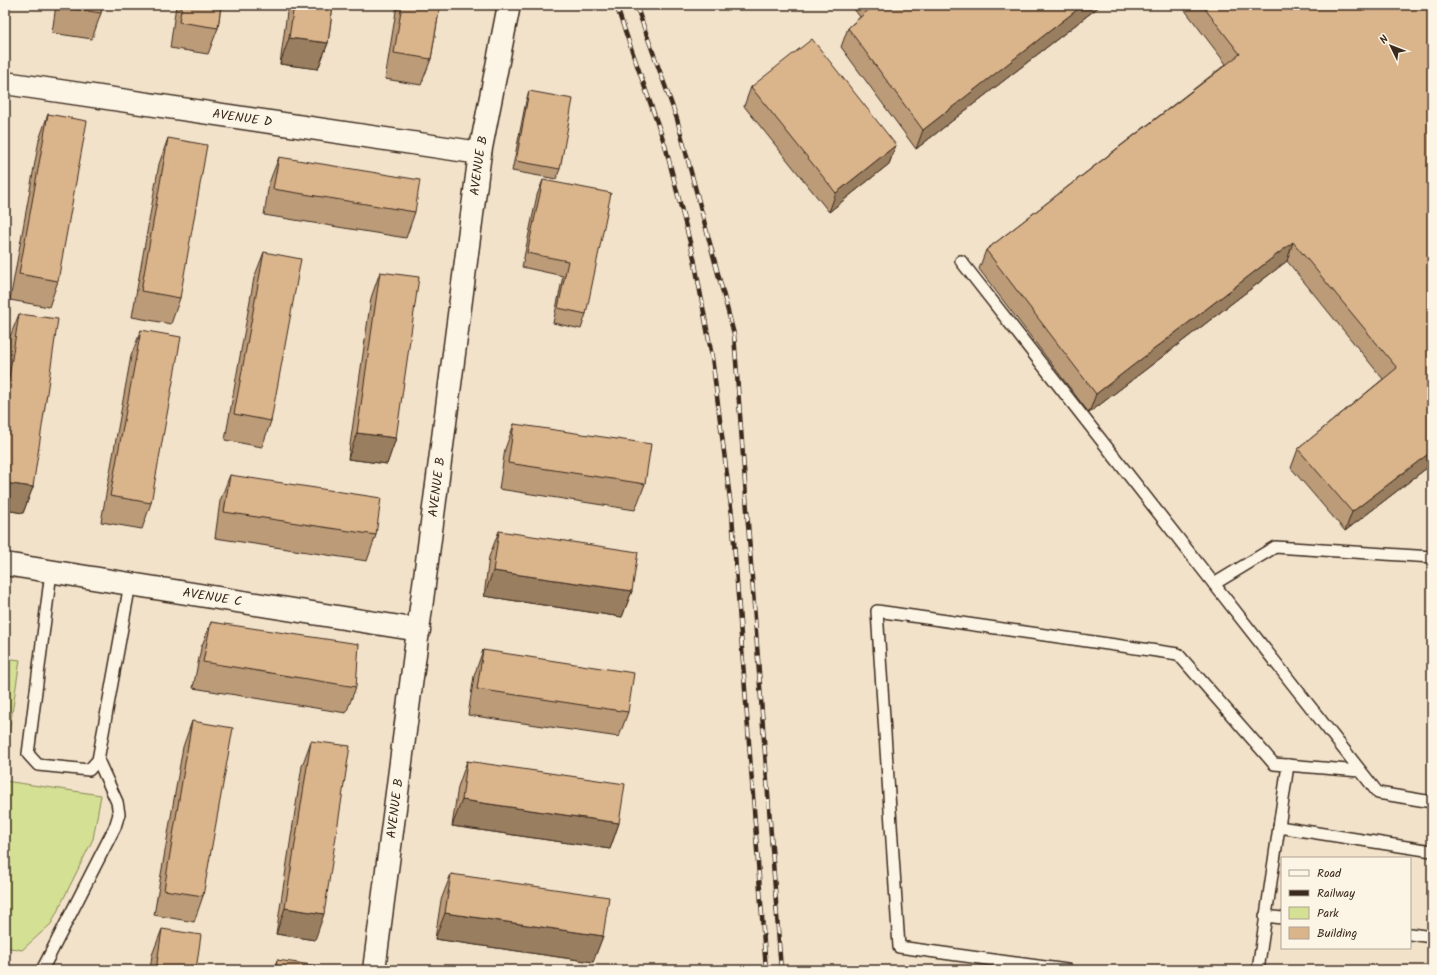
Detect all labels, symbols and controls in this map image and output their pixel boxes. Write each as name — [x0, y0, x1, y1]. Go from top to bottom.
north arrow — [1371, 26, 1411, 66]
text: N — [1375, 31, 1393, 49]
street label: AVENUE D — [211, 103, 274, 133]
street label: AVENUE B — [464, 134, 494, 197]
street label: AVENUE B — [422, 456, 451, 518]
street label: AVENUE C — [181, 582, 244, 612]
street label: AVENUE B — [381, 777, 409, 840]
legend — [1281, 857, 1411, 949]
text: Road — [1317, 864, 1342, 883]
text: Railway — [1317, 884, 1355, 903]
text: Park — [1317, 904, 1339, 923]
text: Building — [1317, 924, 1357, 943]

